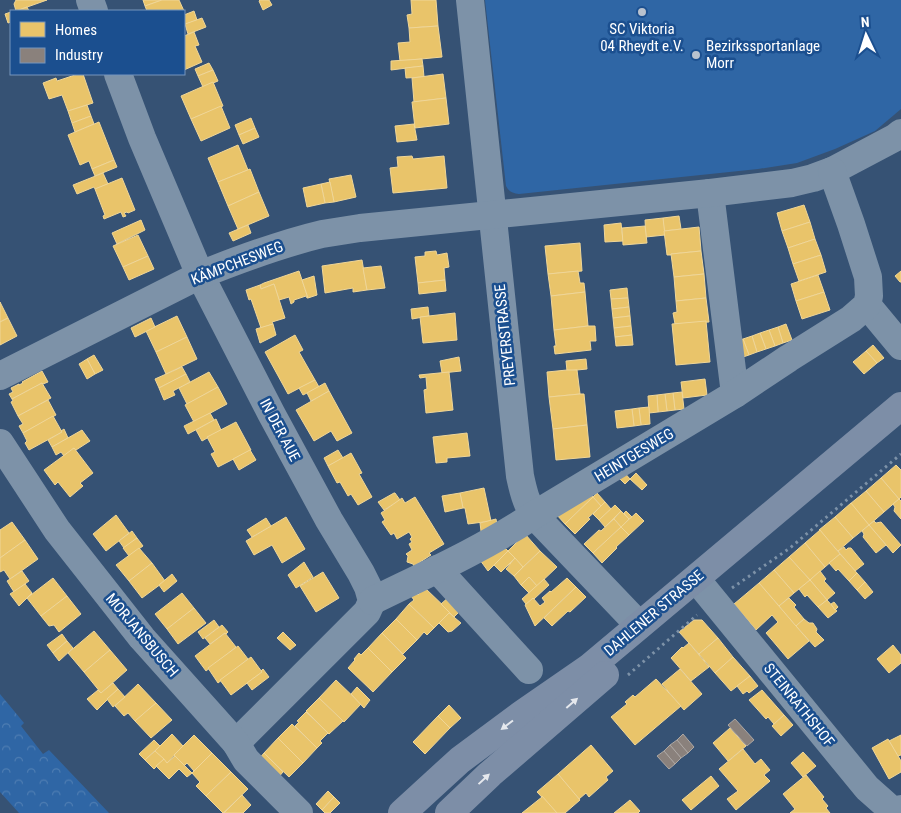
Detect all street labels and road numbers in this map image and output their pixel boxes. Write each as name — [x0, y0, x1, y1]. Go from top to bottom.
street label: KÄMPCHESWEG — [188, 237, 286, 289]
street label: PREYERSTRASSE — [491, 283, 519, 387]
street label: IN DER AUE — [256, 396, 304, 464]
street label: HEINTGESWEG — [591, 424, 677, 486]
street label: DAHLENER STRASSE — [601, 566, 707, 660]
street label: MORJANSBUSCH — [102, 590, 182, 680]
street label: STEINRATHSHOF — [760, 660, 838, 750]

